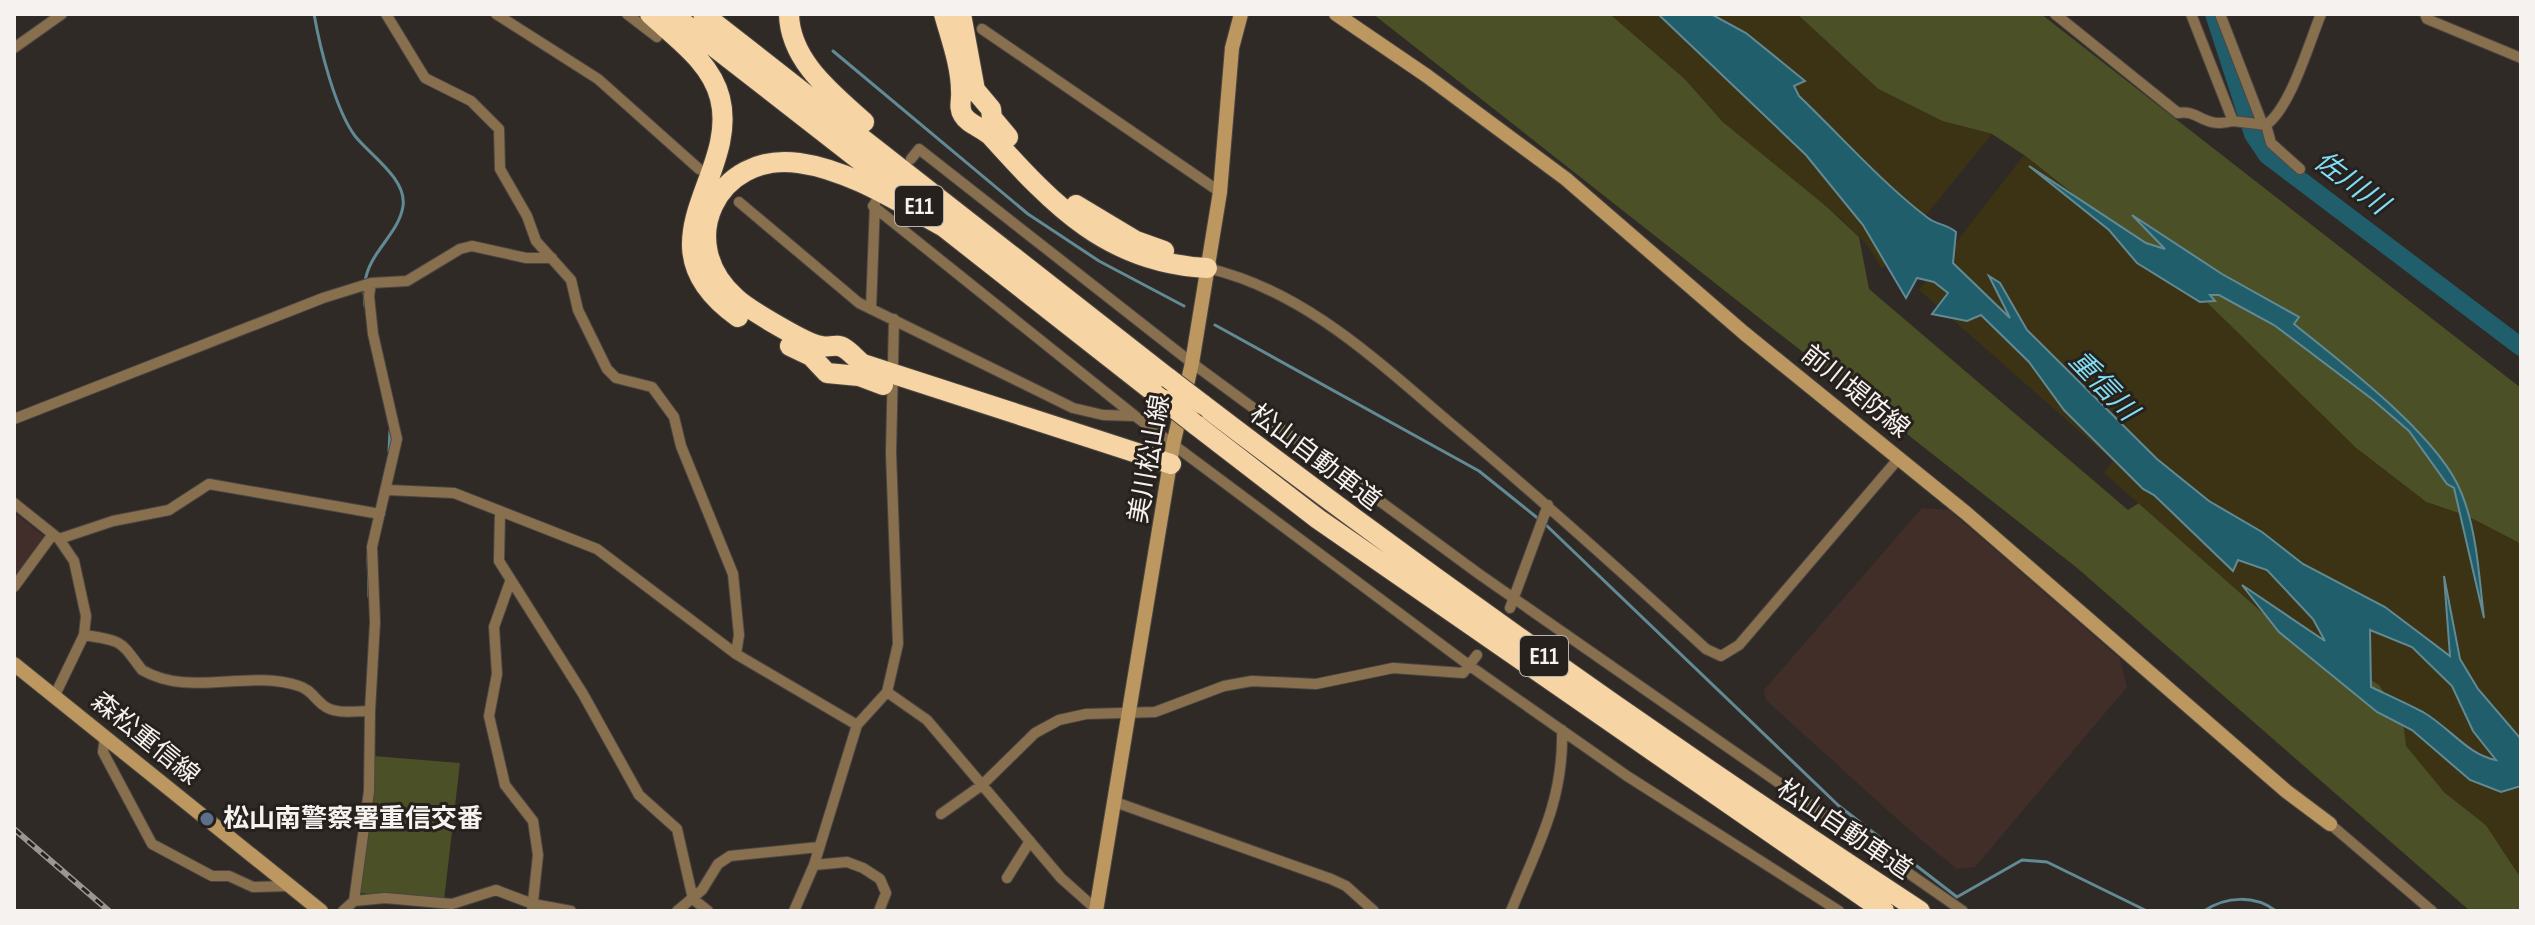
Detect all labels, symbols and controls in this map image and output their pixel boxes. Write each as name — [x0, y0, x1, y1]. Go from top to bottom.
water label: 佐川川 — [2308, 145, 2397, 223]
road number: E11 — [895, 186, 943, 226]
street label: 前川堤防線 — [1795, 339, 1915, 445]
water label: 重信川 — [2062, 344, 2146, 430]
street label: 美川松山線 — [1123, 392, 1177, 526]
street label: 松山自動車道 — [1243, 399, 1387, 517]
road number: E11 — [1520, 636, 1568, 676]
street label: 森松重信線 — [85, 686, 205, 792]
street label: 松山自動車道 — [1771, 774, 1917, 886]
place label: 松山南警察署重信交番 — [223, 804, 483, 835]
marker: 松山南警察署重信交番 — [198, 810, 216, 828]

